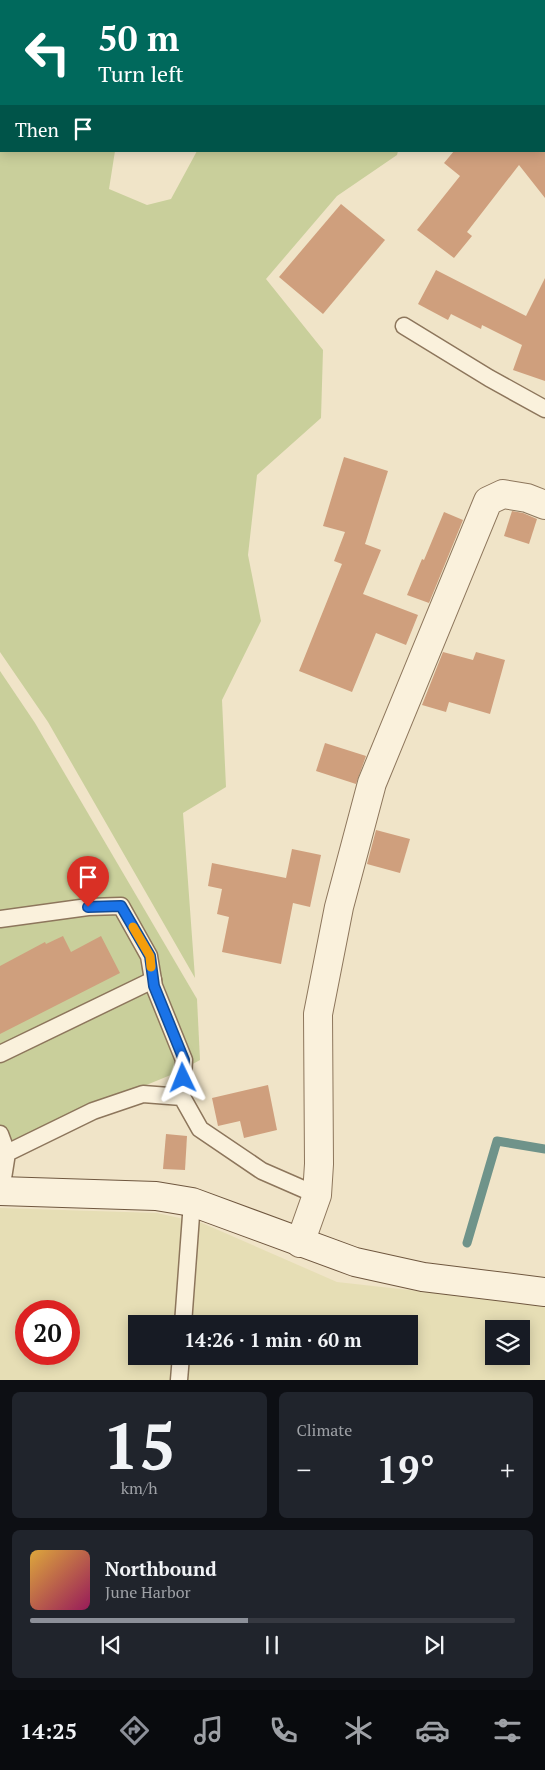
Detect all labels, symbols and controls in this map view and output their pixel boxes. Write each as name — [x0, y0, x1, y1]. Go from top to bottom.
text: 50 m — [98, 15, 179, 61]
icon: left — [15, 20, 80, 85]
text: Turn left — [98, 59, 184, 88]
icon: arrive — [69, 115, 97, 143]
text: Then — [15, 117, 59, 142]
pin — [67, 856, 109, 907]
icon: arrive — [74, 863, 102, 891]
position arrow — [156, 1051, 208, 1103]
speed limit sign: 20 — [15, 1300, 80, 1365]
map controls — [485, 1320, 530, 1365]
button: layers — [485, 1320, 530, 1365]
text: 14:26 · 1 min · 60 m — [184, 1327, 362, 1352]
text: 15 — [103, 1401, 176, 1488]
text: Climate — [297, 1419, 352, 1441]
text: 19° — [376, 1444, 435, 1494]
text: − — [297, 1451, 311, 1488]
text: + — [500, 1451, 515, 1488]
text: km/h — [121, 1477, 158, 1499]
text: Northbound — [105, 1556, 217, 1581]
text: June Harbor — [105, 1581, 191, 1603]
icon: previous — [97, 1631, 125, 1659]
icon: pause — [258, 1631, 286, 1659]
icon: next — [420, 1631, 448, 1659]
icon: directions — [117, 1713, 152, 1748]
icon: music — [191, 1713, 226, 1748]
icon: phone — [266, 1713, 301, 1748]
icon: climate — [341, 1713, 376, 1748]
icon: car — [415, 1713, 450, 1748]
icon: filters — [490, 1713, 525, 1748]
text: 14:25 — [20, 1716, 77, 1745]

